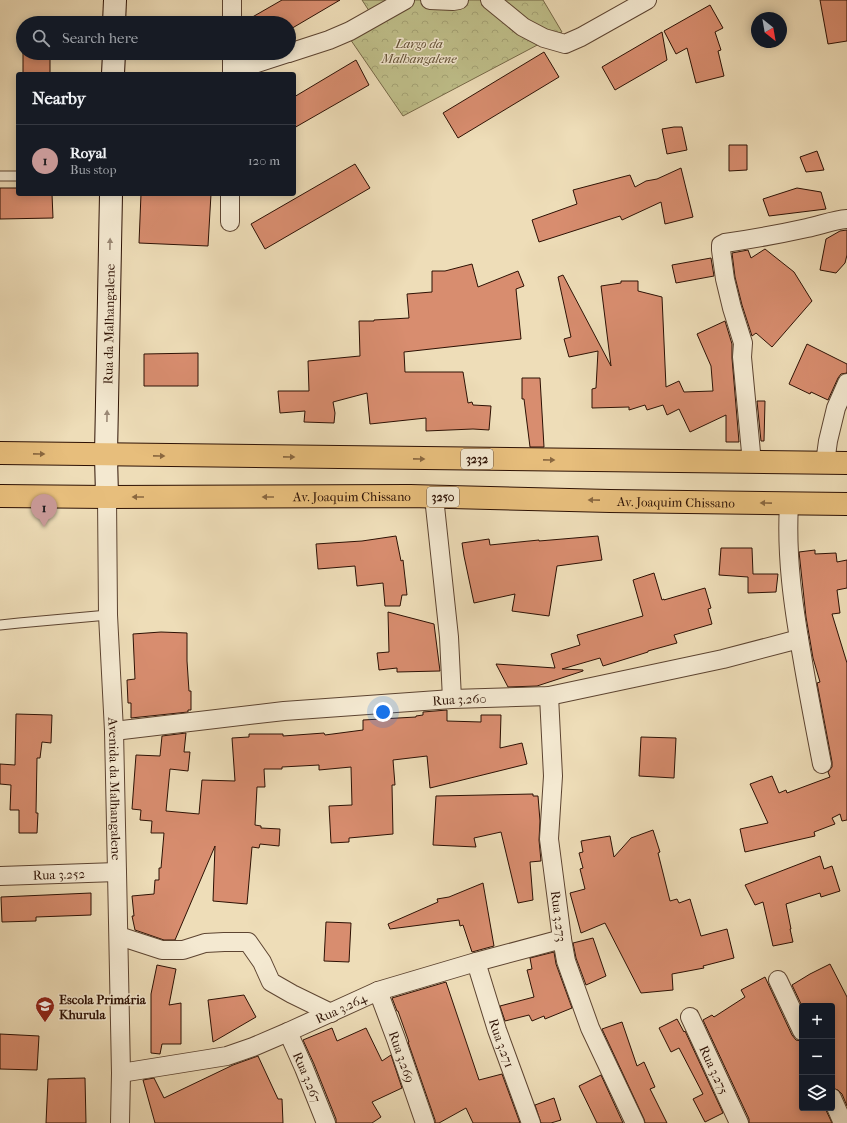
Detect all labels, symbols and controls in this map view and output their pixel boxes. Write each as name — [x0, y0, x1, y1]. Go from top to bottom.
north arrow — [751, 12, 787, 48]
search box — [16, 16, 296, 60]
icon: search — [30, 27, 52, 49]
text: Search here — [62, 29, 138, 47]
park label: Largo da Malhangalene — [381, 36, 457, 66]
text: Nearby — [32, 88, 86, 108]
text: Royal — [70, 144, 107, 162]
text: 1 — [43, 153, 47, 168]
text: 120 m — [248, 153, 280, 168]
text: Bus stop — [70, 162, 116, 177]
one-way arrow — [107, 238, 114, 250]
street label: Rua da Malhangalene — [100, 263, 118, 384]
one-way arrow — [104, 409, 110, 422]
road number: 3232 — [461, 449, 493, 469]
one-way arrow — [33, 451, 46, 457]
one-way arrow — [153, 452, 165, 459]
one-way arrow — [283, 454, 296, 460]
one-way arrow — [413, 456, 426, 462]
one-way arrow — [543, 457, 556, 463]
road number: 3250 — [427, 487, 459, 507]
street label: Av. Joaquim Chissano — [292, 489, 411, 504]
pin: 1 — [31, 494, 57, 527]
one-way arrow — [131, 494, 144, 500]
one-way arrow — [261, 494, 274, 500]
street label: Av. Joaquim Chissano — [616, 494, 735, 511]
one-way arrow — [588, 497, 600, 504]
one-way arrow — [760, 500, 772, 507]
street label: Rua 3.260 — [432, 691, 487, 708]
your location — [373, 702, 393, 722]
street label: Avenida da Malhangalene — [105, 716, 124, 861]
street label: Rua 3.252 — [33, 866, 86, 883]
street label: Rua 3.273 — [548, 890, 569, 943]
street label: Rua 3.264 — [313, 990, 369, 1027]
place label: Escola Primária Khurula — [59, 992, 147, 1022]
school or university icon: Escola Primária Khurula — [34, 995, 56, 1023]
map controls — [799, 1003, 835, 1111]
button: + — [799, 1003, 835, 1039]
street label: Rua 3.271 — [486, 1017, 517, 1070]
street label: Rua 3.269 — [386, 1029, 418, 1085]
button: − — [799, 1039, 835, 1075]
street label: Rua 3.275 — [696, 1043, 732, 1097]
street label: Rua 3.267 — [290, 1050, 324, 1105]
button: layers — [799, 1075, 835, 1111]

